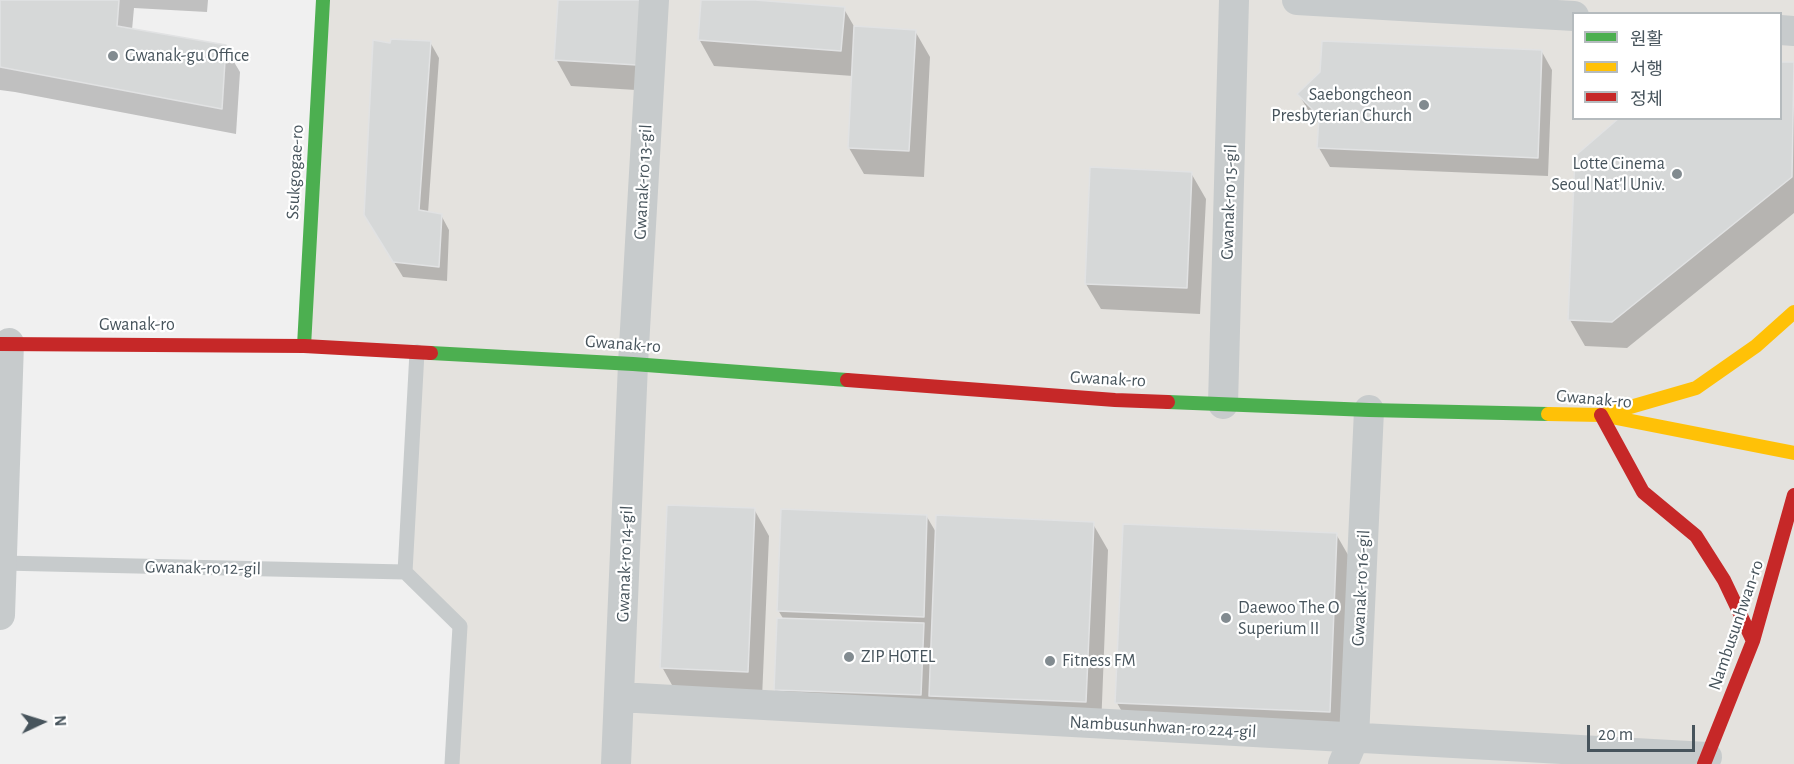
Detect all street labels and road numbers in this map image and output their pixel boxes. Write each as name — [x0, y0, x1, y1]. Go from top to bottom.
street label: Ssukgogae-ro — [282, 124, 308, 220]
street label: Gwanak-ro 13-gil — [629, 124, 657, 240]
street label: Gwanak-ro 15-gil — [1216, 144, 1242, 260]
street label: Gwanak-ro — [99, 314, 175, 336]
street label: Gwanak-ro — [584, 331, 662, 357]
street label: Gwanak-ro — [1070, 366, 1146, 392]
street label: Gwanak-ro — [1555, 385, 1633, 413]
street label: Gwanak-ro 14-gil — [612, 505, 638, 623]
street label: Gwanak-ro 16-gil — [1347, 529, 1375, 647]
street label: Gwanak-ro 12-gil — [145, 556, 261, 580]
street label: Nambusunhwan-ro — [1704, 557, 1768, 693]
street label: Nambusunhwan-ro 224-gil — [1069, 711, 1257, 743]

